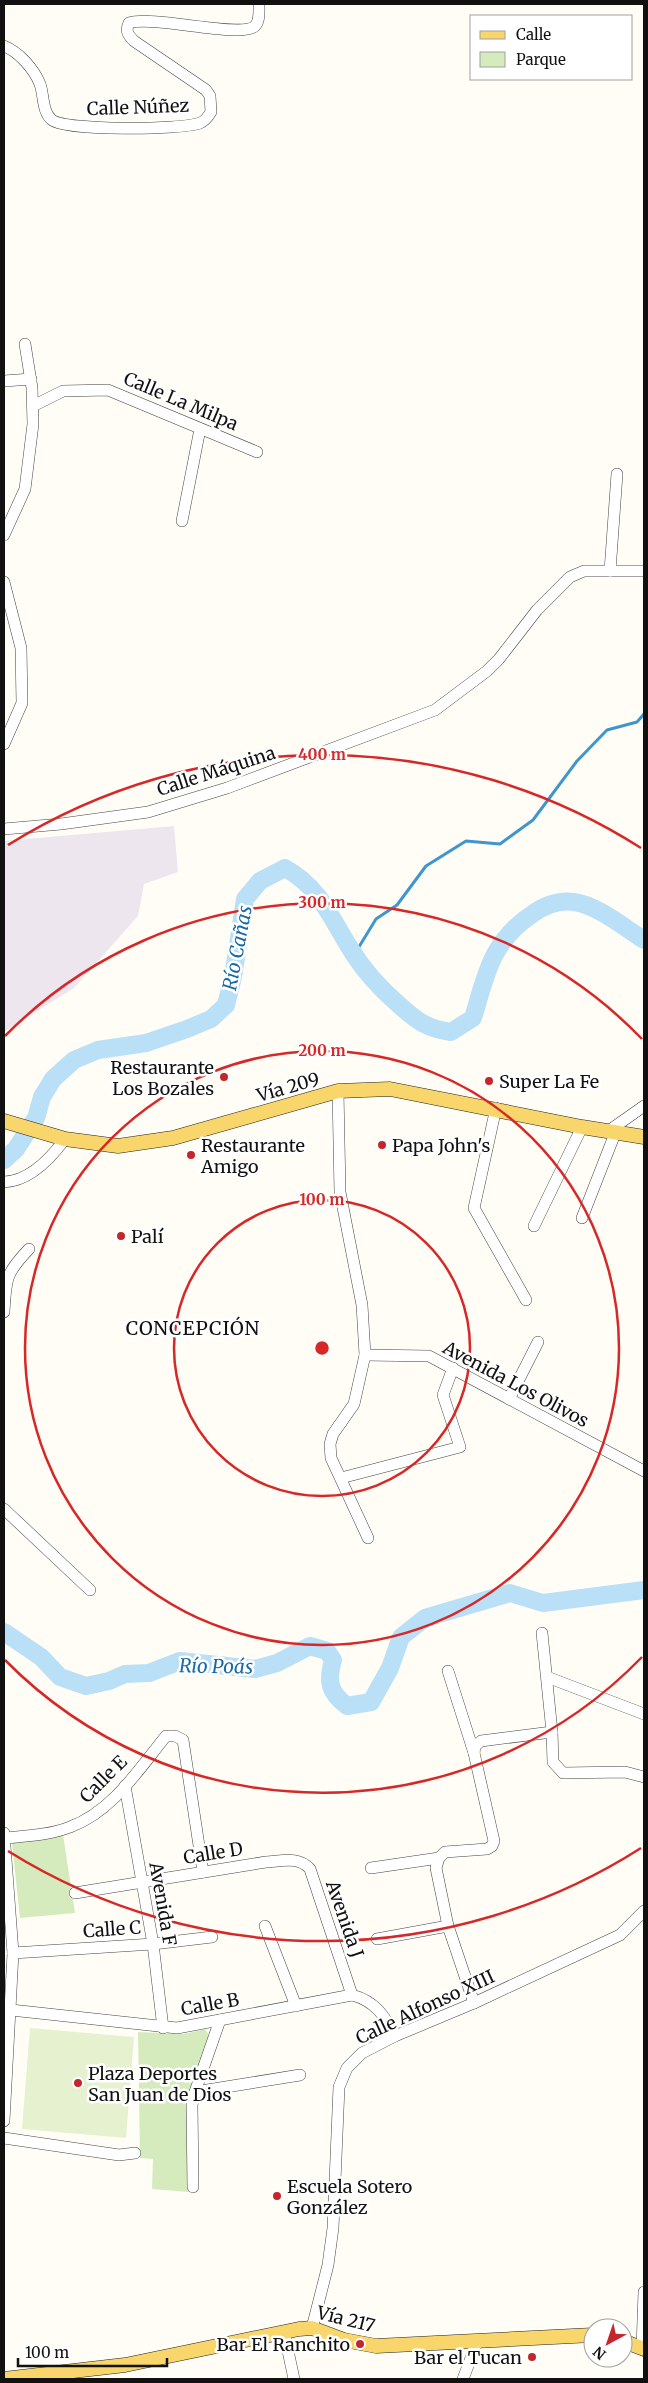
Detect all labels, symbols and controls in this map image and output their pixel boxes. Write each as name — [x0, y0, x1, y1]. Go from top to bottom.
legend — [470, 15, 633, 80]
text: Calle — [516, 25, 551, 44]
text: Parque — [516, 50, 566, 69]
street label: Calle Núñez — [86, 94, 190, 120]
street label: Calle La Milpa — [120, 367, 242, 436]
street label: Calle Máquina — [154, 741, 278, 801]
text: 400 m — [298, 745, 346, 764]
text: 300 m — [298, 893, 346, 912]
water label: Río Cañas — [217, 903, 257, 993]
text: 200 m — [298, 1041, 346, 1060]
place label: Restaurante Los Bozales — [110, 1056, 214, 1100]
street label: Vía 209 — [253, 1067, 322, 1107]
place label: Super La Fe — [499, 1070, 599, 1093]
marker: Restaurante Los Bozales — [218, 1071, 230, 1083]
marker: Super La Fe — [483, 1075, 495, 1087]
place label: Restaurante Amigo — [200, 1134, 305, 1178]
place label: Papa John's — [392, 1134, 491, 1157]
marker: Papa John's — [376, 1139, 388, 1151]
marker: Restaurante Amigo — [185, 1149, 197, 1161]
text: 100 m — [300, 1190, 344, 1209]
place label: Palí — [131, 1225, 165, 1248]
marker: Palí — [115, 1230, 127, 1242]
district label: CONCEPCIÓN — [126, 1316, 260, 1340]
street label: Avenida Los Olivos — [438, 1335, 593, 1432]
centre of rings — [313, 1339, 331, 1357]
water label: Río Poás — [179, 1653, 253, 1679]
street label: Calle E — [74, 1750, 132, 1808]
street label: Calle D — [182, 1837, 244, 1869]
street label: Avenida F — [144, 1859, 182, 1948]
street label: Avenida J — [321, 1876, 369, 1961]
street label: Calle C — [82, 1915, 142, 1943]
street label: Calle Alfonso XIII — [352, 1965, 498, 2049]
street label: Calle B — [179, 1988, 241, 2020]
place label: Plaza Deportes San Juan de Dios — [88, 2062, 231, 2106]
marker: Plaza Deportes San Juan de Dios — [72, 2077, 84, 2089]
place label: Escuela Sotero González — [287, 2175, 412, 2219]
marker: Escuela Sotero González — [271, 2190, 283, 2202]
street label: Vía 217 — [314, 2300, 377, 2337]
north arrow — [583, 2318, 633, 2368]
place label: Bar El Ranchito — [216, 2333, 350, 2356]
scale bar — [18, 2336, 166, 2368]
marker: Bar El Ranchito — [354, 2338, 366, 2350]
text: 100 m — [25, 2343, 69, 2362]
text: N — [590, 2343, 610, 2363]
place label: Bar el Tucan — [414, 2346, 522, 2369]
marker: Bar el Tucan — [526, 2351, 538, 2363]

